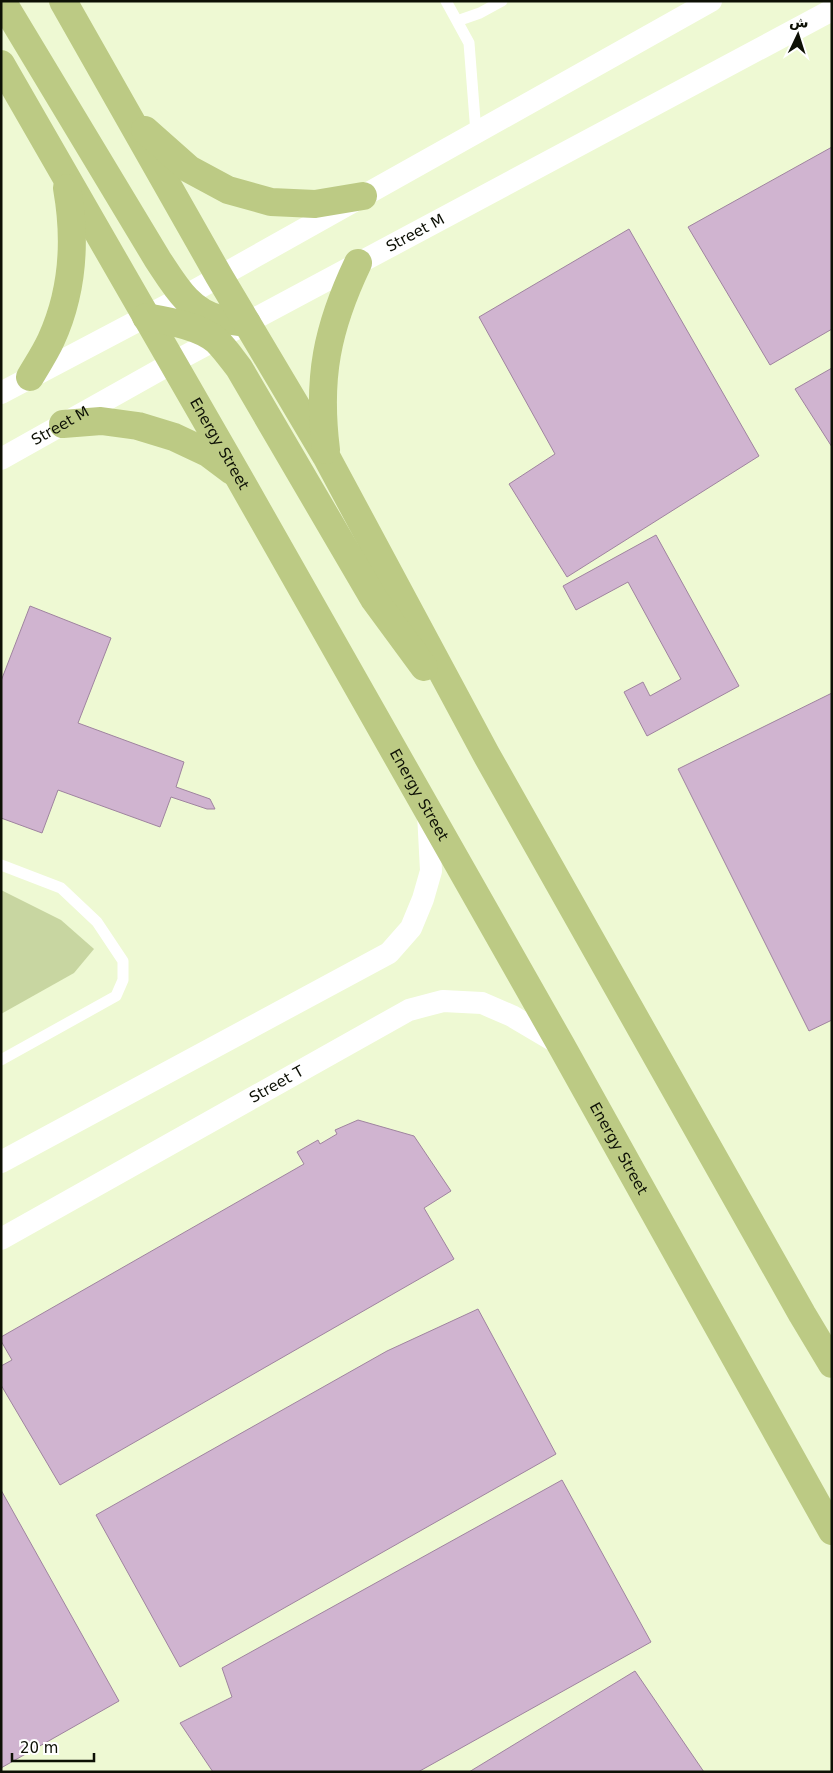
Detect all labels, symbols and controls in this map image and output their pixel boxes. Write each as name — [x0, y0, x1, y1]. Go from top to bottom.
north arrow — [773, 10, 823, 60]
text: ش — [789, 13, 809, 31]
street label: Street M — [383, 210, 447, 256]
street label: Energy Street — [186, 395, 253, 493]
street label: Street M — [28, 402, 92, 449]
street label: Energy Street — [386, 746, 452, 844]
street label: Street T — [246, 1062, 308, 1107]
street label: Energy Street — [586, 1099, 652, 1198]
scale bar — [12, 1730, 95, 1762]
text: 20 m — [20, 1739, 58, 1757]

